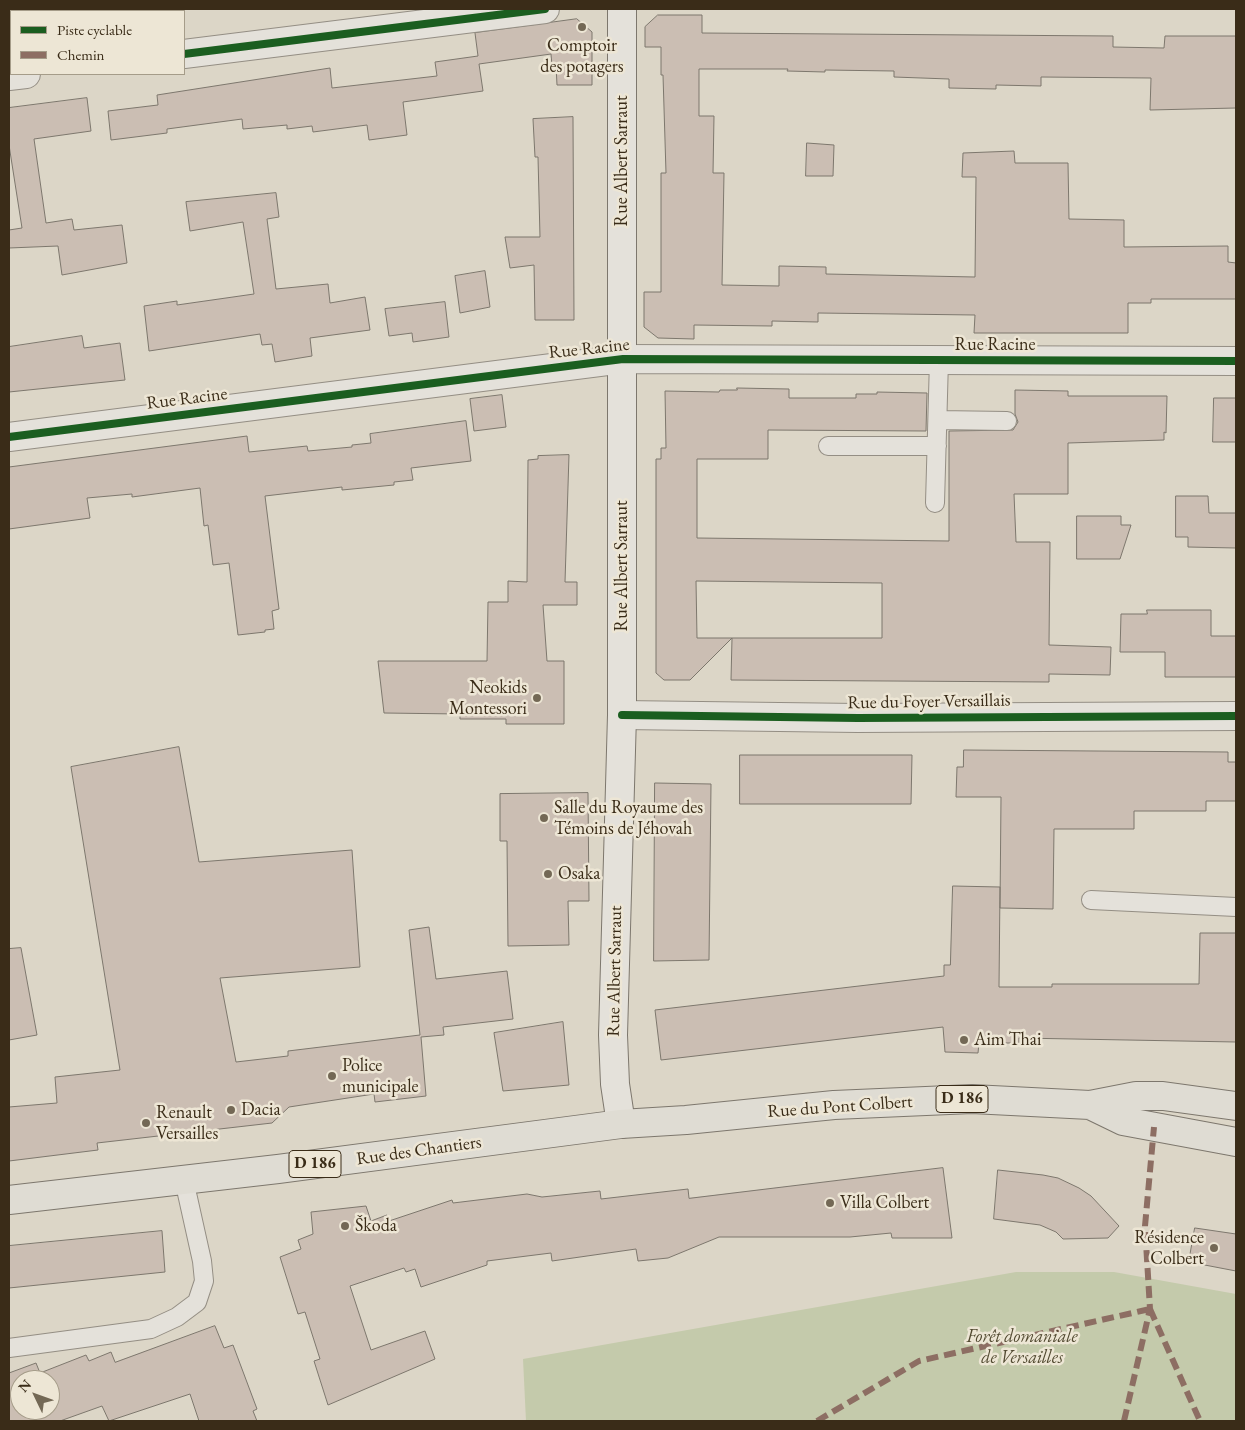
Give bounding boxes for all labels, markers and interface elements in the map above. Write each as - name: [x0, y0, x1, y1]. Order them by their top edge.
- legend: [10, 10, 185, 75]
- text: Piste cyclable: [57, 20, 132, 39]
- marker: Comptoir des potagers: [576, 21, 588, 33]
- place label: Comptoir des potagers: [540, 35, 624, 78]
- text: Chemin: [57, 45, 105, 64]
- street label: Rue Albert Sarraut: [611, 95, 633, 227]
- street label: Rue Racine: [547, 334, 631, 364]
- street label: Rue Racine: [954, 334, 1036, 356]
- street label: Rue Racine: [145, 383, 229, 415]
- street label: Rue Albert Sarraut: [611, 500, 633, 632]
- place label: Neokids Montessori: [449, 677, 527, 720]
- street label: Rue du Foyer Versaillais: [847, 690, 1011, 714]
- marker: Neokids Montessori: [531, 692, 543, 704]
- place label: Salle du Royaume des Témoins de Jéhovah: [554, 797, 703, 840]
- marker: Salle du Royaume des Témoins de Jéhovah: [538, 812, 550, 824]
- place label: Osaka: [558, 863, 600, 885]
- marker: Osaka: [542, 868, 554, 880]
- street label: Rue Albert Sarraut: [603, 905, 627, 1037]
- place label: Aim Thai: [974, 1029, 1041, 1051]
- marker: Aim Thai: [958, 1034, 970, 1046]
- place label: Police municipale: [342, 1055, 419, 1098]
- marker: Police municipale: [326, 1070, 338, 1082]
- road number: D 186: [936, 1086, 988, 1112]
- street label: Rue du Pont Colbert: [767, 1091, 913, 1123]
- place label: Dacia: [241, 1099, 281, 1121]
- place label: Renault Versailles: [156, 1102, 218, 1144]
- marker: Dacia: [225, 1104, 237, 1116]
- marker: Renault Versailles: [140, 1117, 152, 1129]
- street label: Rue des Chantiers: [355, 1132, 483, 1170]
- road number: D 186: [289, 1150, 341, 1178]
- place label: Villa Colbert: [840, 1192, 929, 1214]
- marker: Villa Colbert: [824, 1197, 836, 1209]
- place label: Škoda: [355, 1215, 397, 1237]
- marker: Škoda: [339, 1220, 351, 1232]
- place label: Résidence Colbert: [1134, 1227, 1204, 1270]
- marker: Résidence Colbert: [1208, 1242, 1220, 1254]
- park label: Forêt domaniale de Versailles: [966, 1326, 1078, 1368]
- north arrow: [10, 1370, 60, 1420]
- text: N: [14, 1375, 35, 1396]

